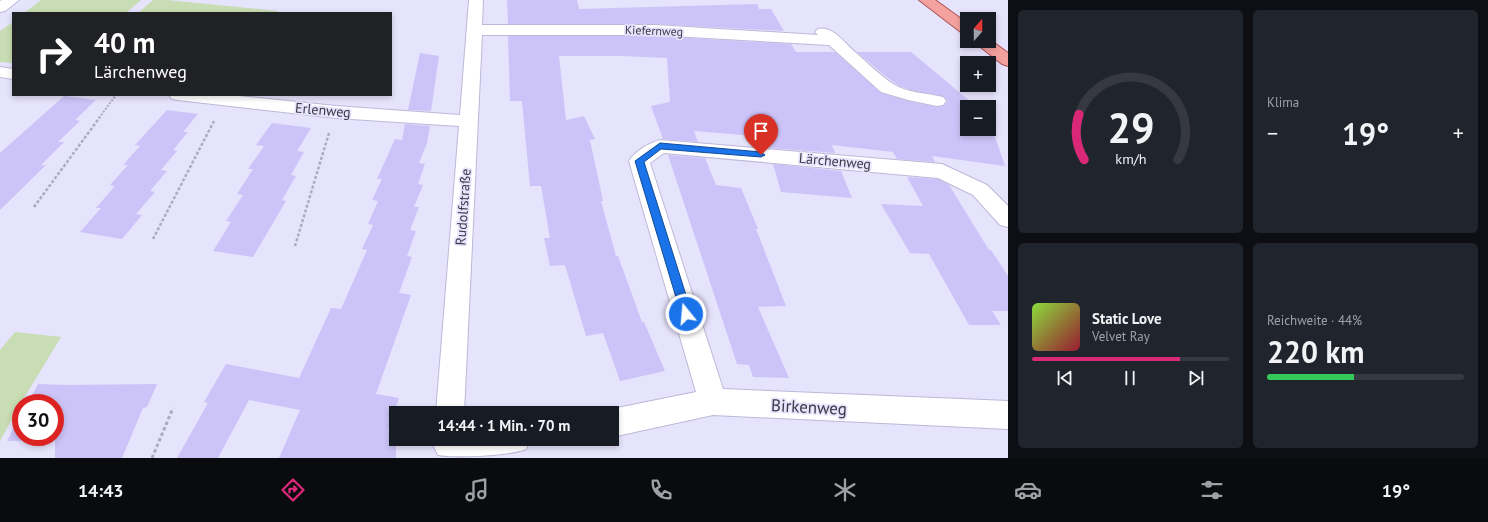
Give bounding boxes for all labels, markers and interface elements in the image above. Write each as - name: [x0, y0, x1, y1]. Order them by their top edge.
- north arrow: [960, 12, 996, 48]
- map controls: [960, 12, 996, 136]
- street label: Kiefernweg: [625, 22, 683, 39]
- text: 40 m: [94, 24, 155, 61]
- icon: right: [28, 28, 80, 80]
- button: +: [960, 56, 996, 92]
- text: Lärchenweg: [94, 60, 187, 83]
- text: Klima: [1267, 94, 1299, 111]
- street label: Erlenweg: [294, 99, 352, 121]
- button: −: [960, 100, 996, 136]
- text: 29: [1107, 100, 1154, 153]
- pin: [744, 114, 778, 155]
- text: 19°: [1342, 114, 1389, 153]
- text: −: [1267, 119, 1278, 147]
- text: +: [1453, 119, 1464, 147]
- icon: arrive: [750, 120, 772, 142]
- text: km/h: [1115, 148, 1146, 167]
- street label: Lärchenweg: [798, 149, 872, 173]
- street label: Rudolfstraße: [451, 168, 475, 246]
- position arrow: [665, 293, 707, 335]
- text: Static Love: [1092, 309, 1162, 328]
- text: Reichweite · 44%: [1267, 312, 1362, 329]
- text: Velvet Ray: [1092, 328, 1150, 345]
- text: 220 km: [1267, 332, 1365, 371]
- icon: previous: [1054, 367, 1076, 389]
- icon: pause: [1119, 367, 1141, 389]
- icon: next: [1185, 367, 1207, 389]
- speed limit sign: 30: [12, 394, 64, 446]
- street label: Birkenweg: [770, 394, 848, 420]
- text: 14:44 · 1 Min. · 70 m: [438, 416, 570, 435]
- icon: directions: [279, 476, 307, 504]
- icon: music: [463, 476, 491, 504]
- icon: phone: [647, 476, 675, 504]
- icon: climate: [831, 476, 859, 504]
- icon: car: [1014, 476, 1042, 504]
- icon: filters: [1198, 476, 1226, 504]
- text: 14:43: [78, 479, 124, 502]
- text: 19°: [1382, 479, 1410, 502]

